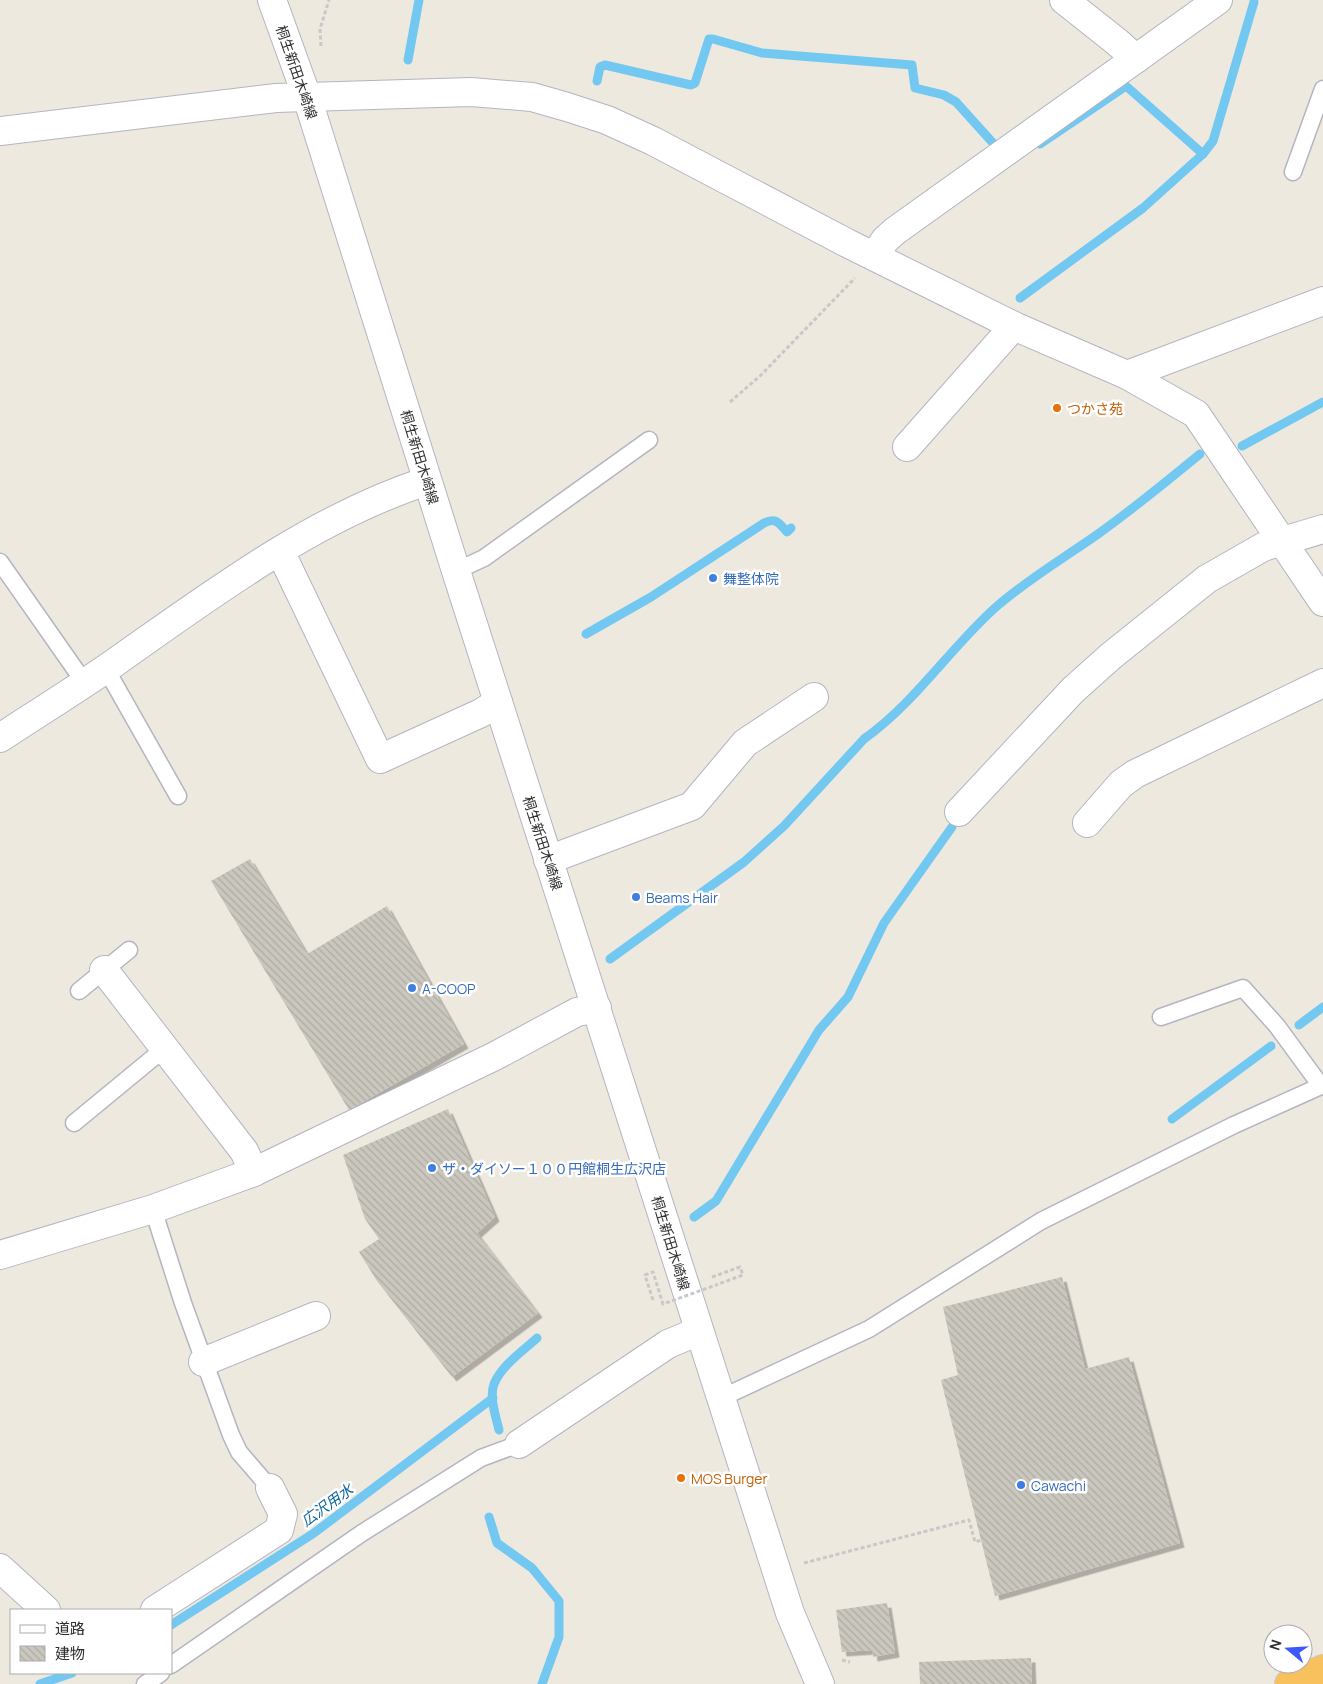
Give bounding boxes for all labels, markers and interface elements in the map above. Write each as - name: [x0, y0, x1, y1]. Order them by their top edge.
- street label: 桐生新田木崎線: [272, 23, 322, 121]
- place label: つかさ苑: [1067, 399, 1123, 418]
- marker: つかさ苑: [1051, 402, 1063, 414]
- street label: 桐生新田木崎線: [397, 407, 443, 507]
- place label: 舞整体院: [723, 569, 779, 588]
- marker: 舞整体院: [707, 572, 719, 584]
- street label: 桐生新田木崎線: [519, 793, 567, 893]
- place label: Beams Hair: [646, 888, 718, 907]
- marker: Beams Hair: [630, 891, 642, 903]
- place label: A-COOP: [422, 979, 476, 998]
- marker: A-COOP: [406, 982, 418, 994]
- place label: ザ・ダイソー１００円館桐生広沢店: [442, 1159, 666, 1178]
- marker: ザ・ダイソー１００円館桐生広沢店: [426, 1162, 438, 1174]
- street label: 桐生新田木崎線: [648, 1193, 694, 1293]
- place label: MOS Burger: [691, 1469, 768, 1488]
- marker: MOS Burger: [675, 1472, 687, 1484]
- place label: Cawachi: [1031, 1476, 1086, 1495]
- water label: 広沢用水: [297, 1478, 359, 1531]
- marker: Cawachi: [1015, 1479, 1027, 1491]
- legend: [10, 1609, 172, 1674]
- text: 道路: [55, 1618, 85, 1639]
- north arrow: [1263, 1624, 1313, 1674]
- text: N: [1265, 1637, 1286, 1653]
- text: 建物: [55, 1643, 85, 1664]

